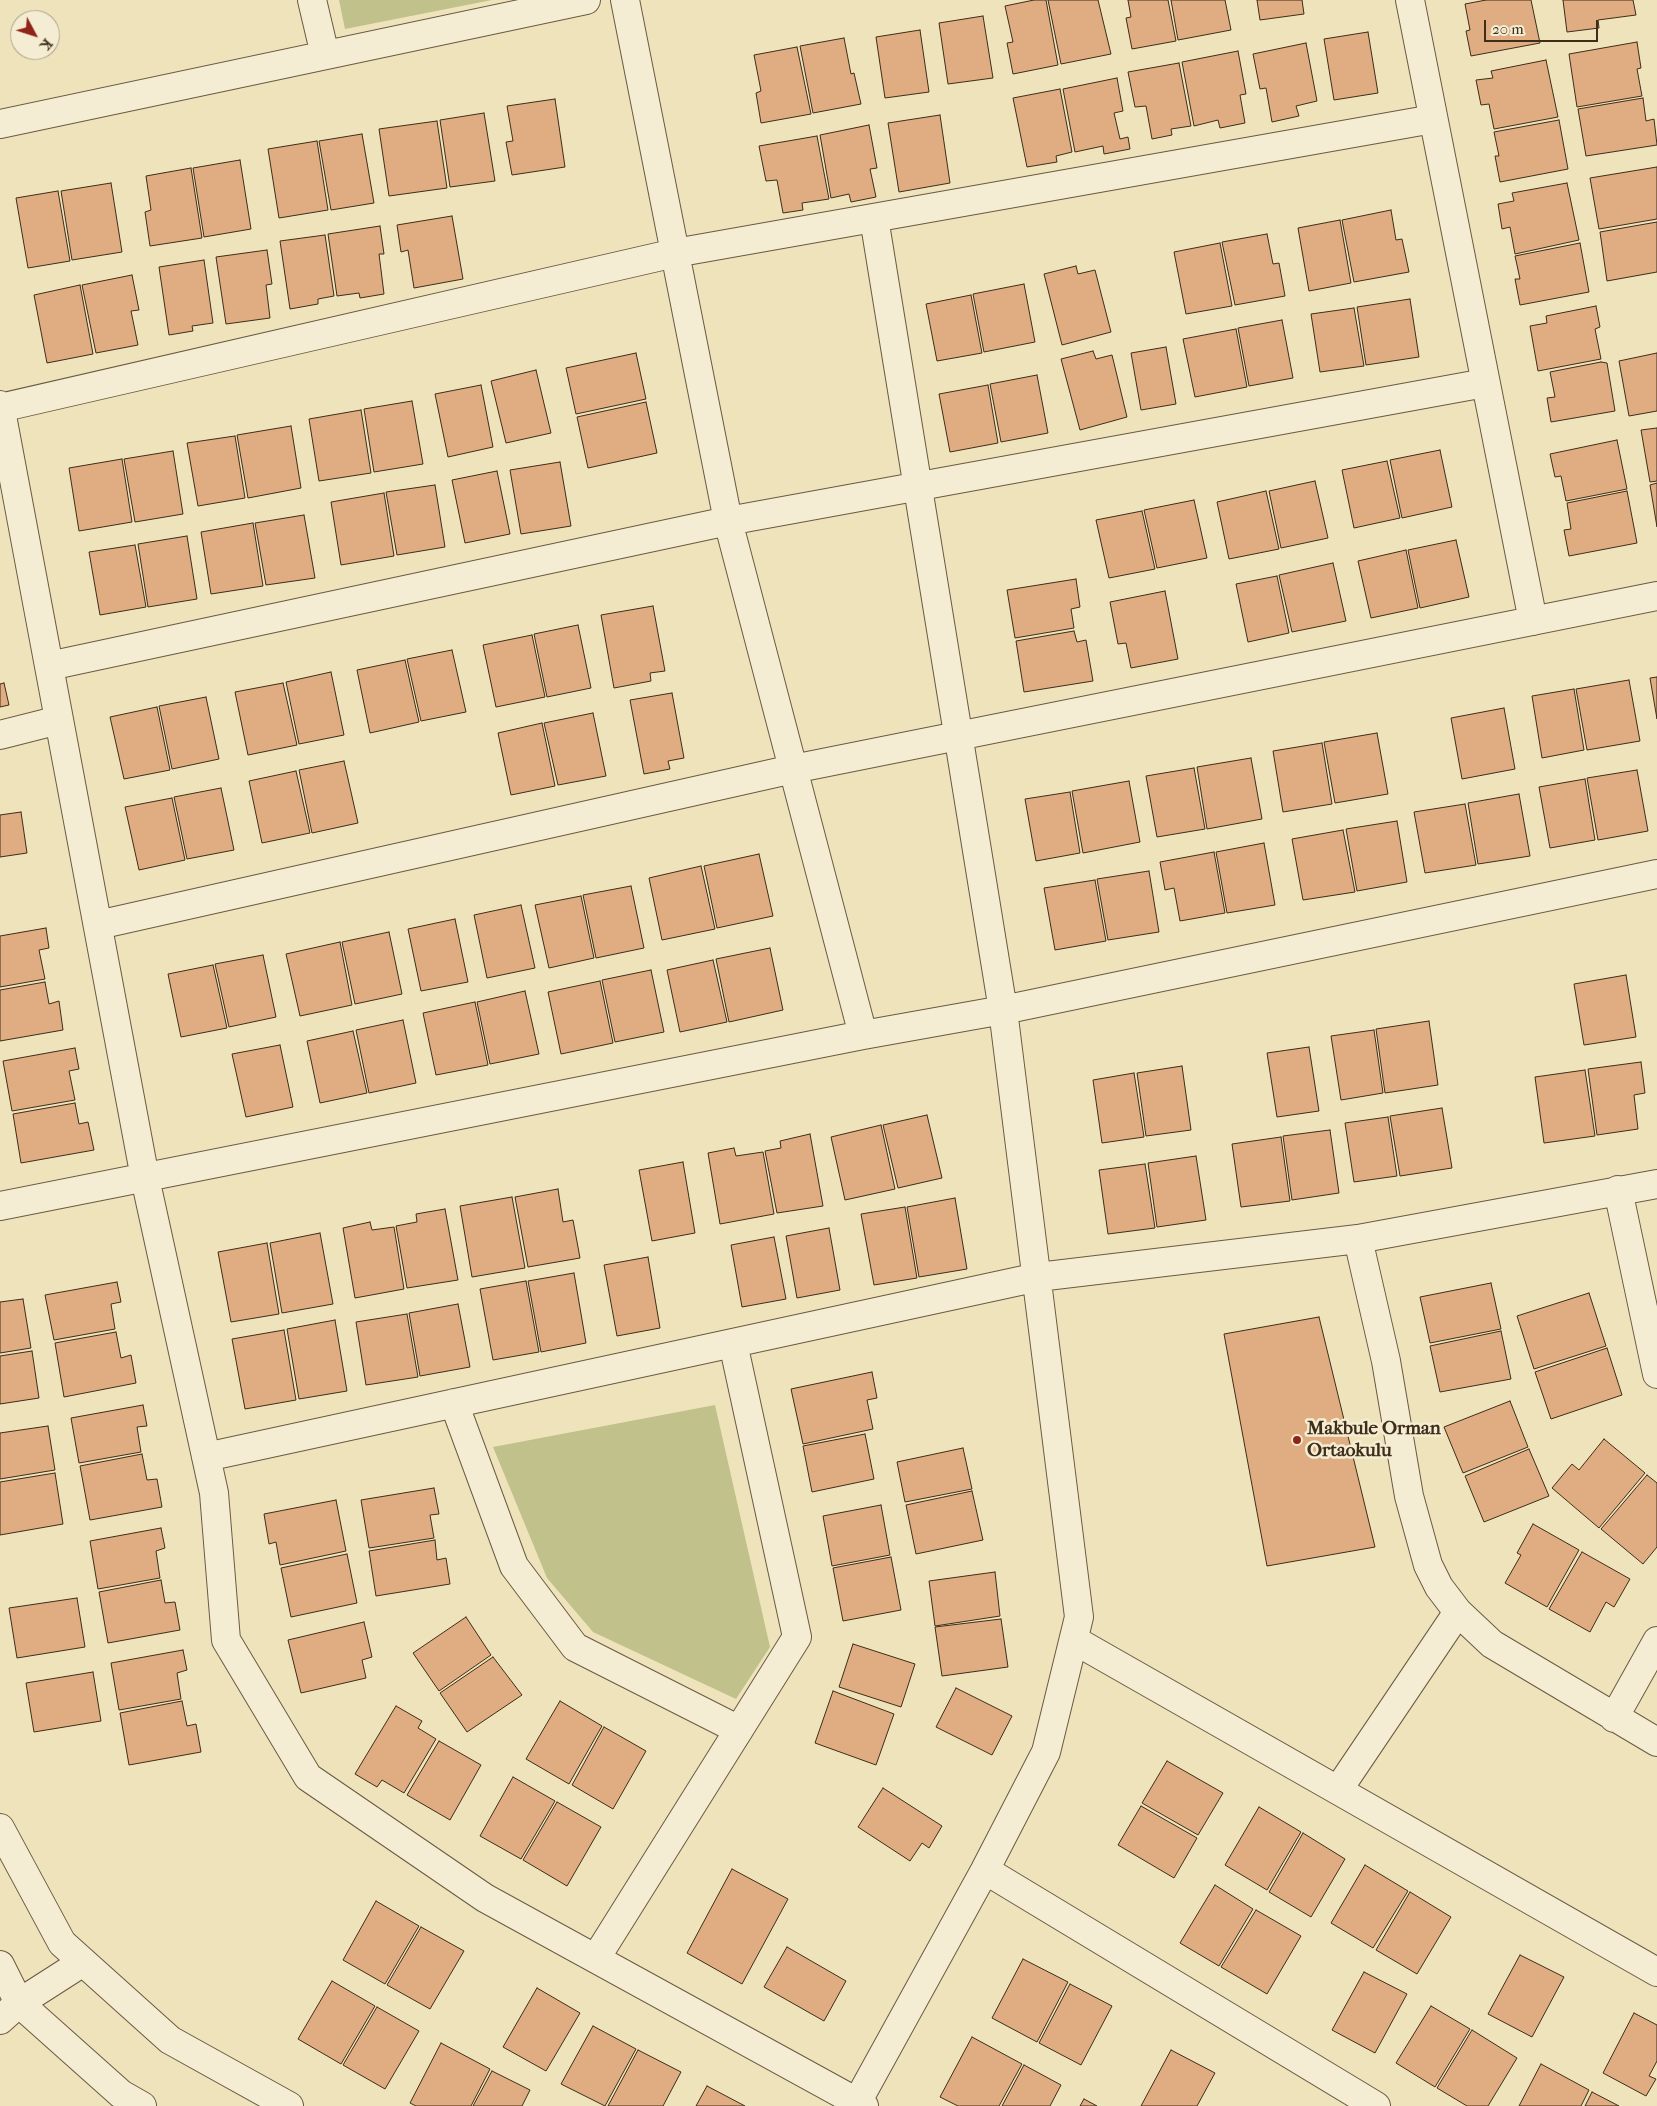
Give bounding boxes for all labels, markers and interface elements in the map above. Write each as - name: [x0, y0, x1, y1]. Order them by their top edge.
- north arrow: [10, 10, 60, 60]
- scale bar: [1487, 10, 1601, 42]
- text: 20 m: [1492, 20, 1524, 38]
- text: K: [36, 35, 56, 54]
- place label: Makbule Orman Ortaokulu: [1307, 1418, 1441, 1462]
- marker: Makbule Orman Ortaokulu: [1291, 1434, 1303, 1446]

